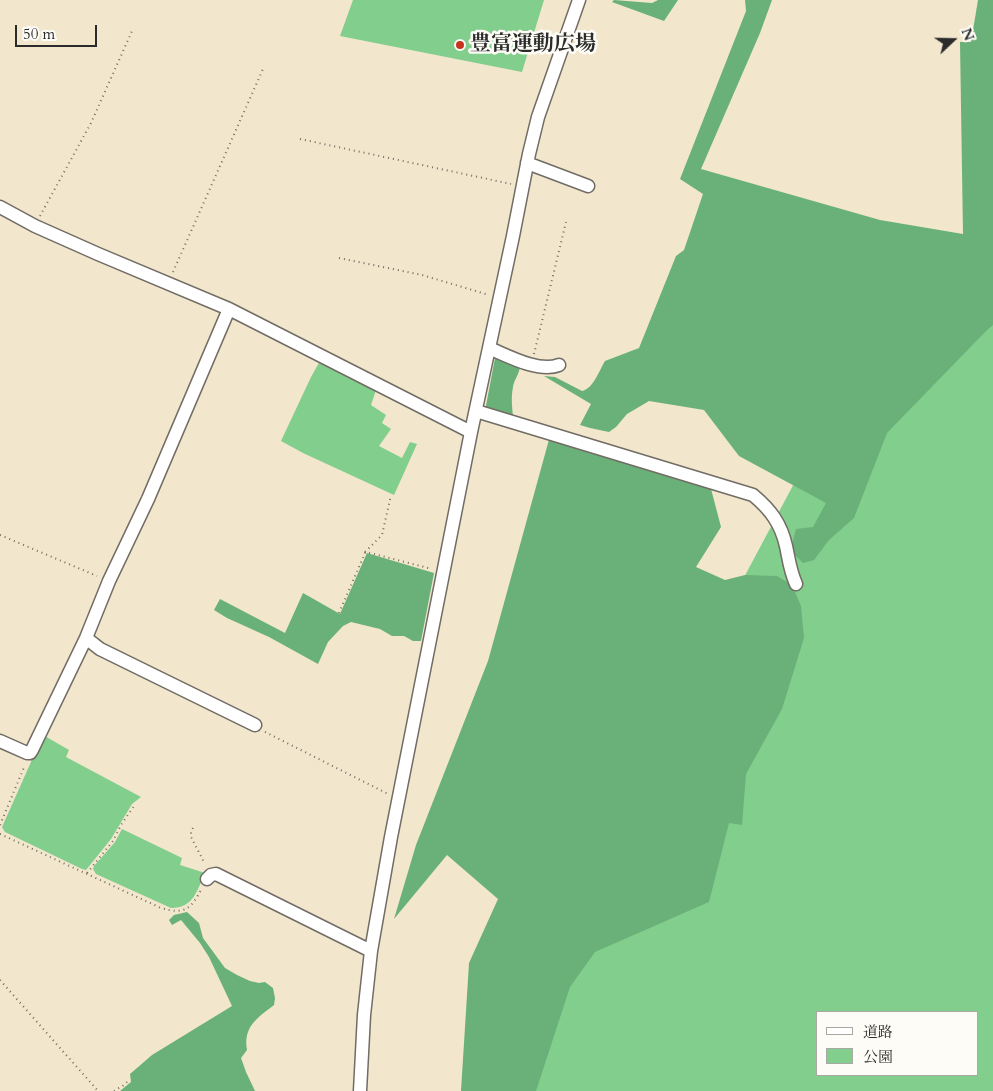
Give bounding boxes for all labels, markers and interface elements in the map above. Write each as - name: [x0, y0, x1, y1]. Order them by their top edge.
- scale bar: [18, 15, 100, 47]
- north arrow: [928, 15, 978, 65]
- text: 50 m: [23, 24, 55, 44]
- text: N: [956, 25, 979, 44]
- place label: 豊富運動広場: [470, 32, 596, 58]
- marker: 豊富運動広場: [454, 39, 466, 51]
- legend: [816, 1011, 978, 1076]
- text: 道路: [863, 1022, 893, 1042]
- text: 公園: [863, 1047, 893, 1067]

